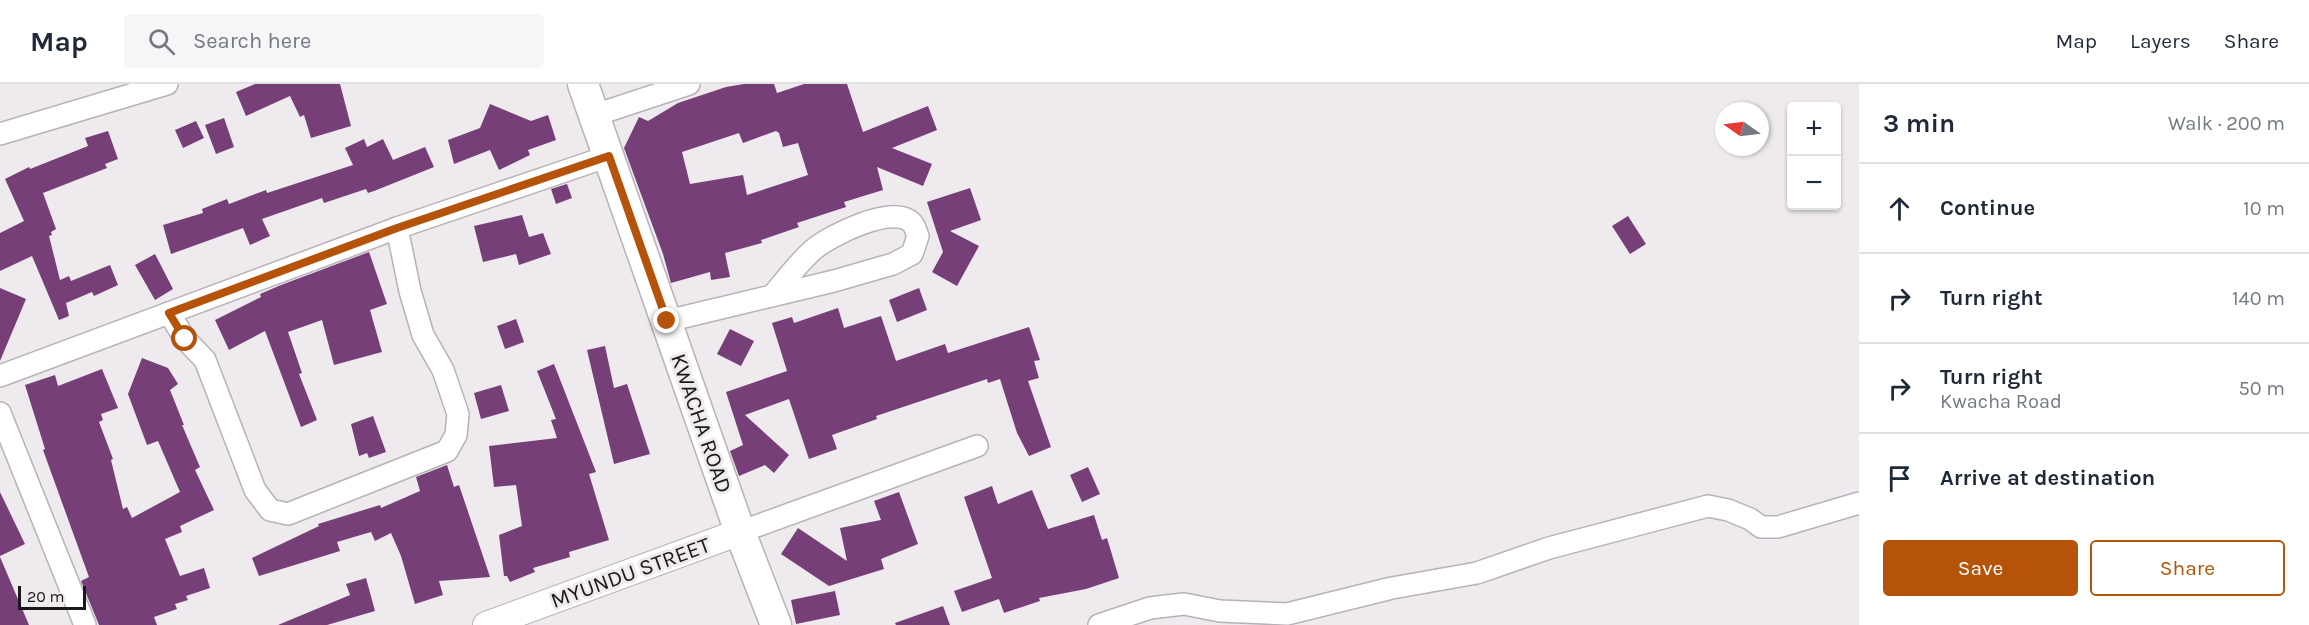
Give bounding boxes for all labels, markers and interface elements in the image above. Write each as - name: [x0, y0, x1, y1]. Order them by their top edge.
- search box: [124, 14, 544, 68]
- text: Map: [30, 25, 88, 58]
- icon: search: [145, 25, 178, 58]
- text: Search here: [193, 28, 311, 54]
- text: Map: [2055, 29, 2097, 53]
- text: Layers: [2130, 29, 2191, 53]
- text: Share: [2224, 29, 2279, 53]
- north arrow: [1715, 102, 1769, 156]
- map controls: [1787, 102, 1841, 210]
- button: +: [1787, 102, 1841, 156]
- text: 3 min: [1883, 108, 1955, 139]
- text: Walk · 200 m: [2168, 112, 2285, 135]
- button: −: [1787, 156, 1841, 210]
- icon: ahead: [1883, 192, 1916, 225]
- text: Continue: [1940, 195, 2035, 221]
- text: 10 m: [2243, 197, 2285, 220]
- icon: right: [1883, 282, 1916, 315]
- text: Turn right: [1940, 285, 2043, 311]
- text: 140 m: [2232, 287, 2285, 310]
- route end: [653, 307, 679, 333]
- route start: [171, 325, 197, 351]
- street label: KWACHA ROAD: [665, 350, 737, 497]
- text: Turn right: [1940, 364, 2043, 390]
- icon: right: [1883, 372, 1916, 405]
- text: 50 m: [2238, 377, 2285, 400]
- text: Kwacha Road: [1940, 390, 2062, 413]
- icon: arrive: [1883, 462, 1916, 495]
- text: Arrive at destination: [1940, 465, 2155, 491]
- street label: MYUNDU STREET: [547, 532, 714, 614]
- button: Save: [1883, 540, 2078, 596]
- button: Share: [2090, 540, 2285, 596]
- scale bar: [18, 583, 86, 610]
- text: 20 m: [27, 587, 65, 606]

